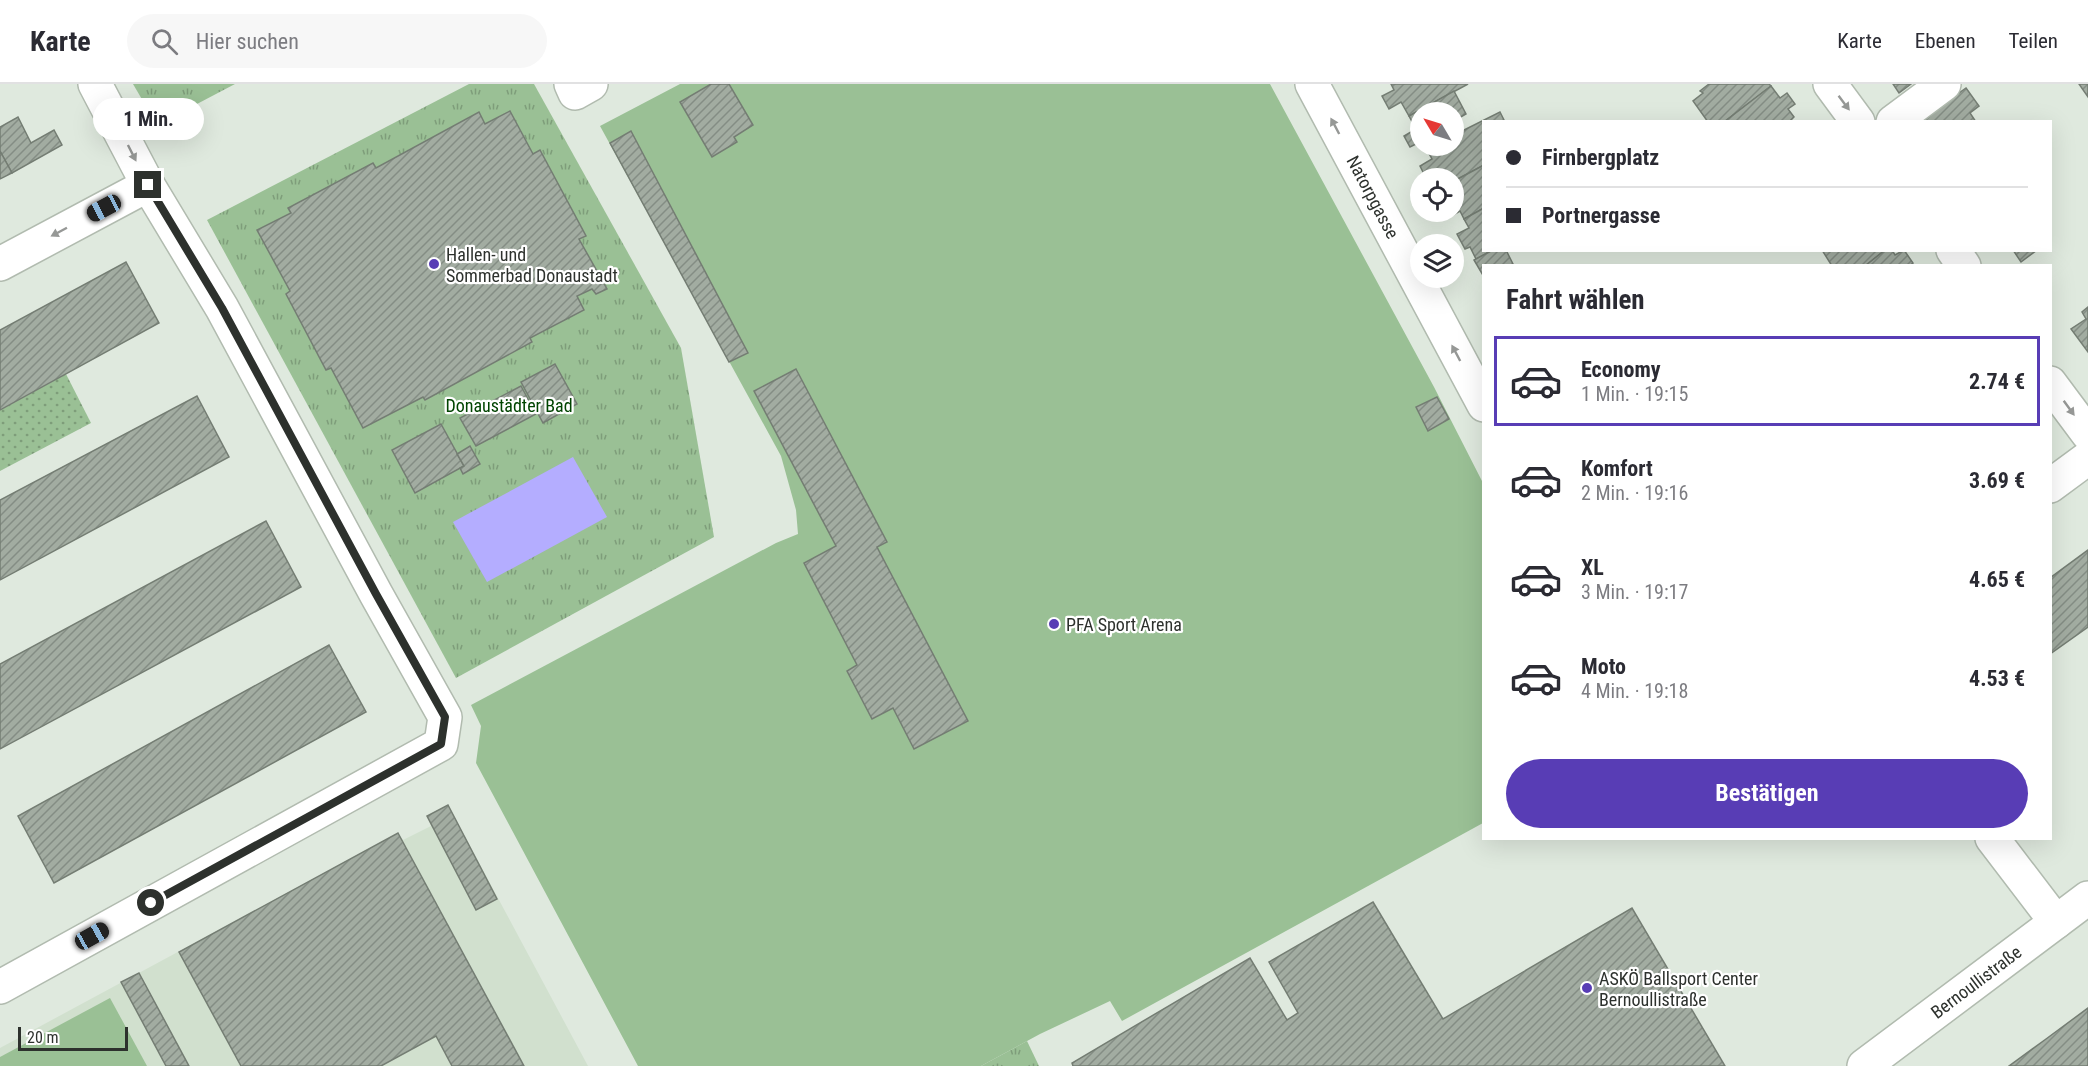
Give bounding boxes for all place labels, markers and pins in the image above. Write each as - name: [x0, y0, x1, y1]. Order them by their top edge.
- place label: Hallen- und Sommerbad Donaustadt: [446, 244, 618, 286]
- marker: Hallen- und Sommerbad Donaustadt: [427, 257, 441, 271]
- place label: PFA Sport Arena: [1066, 614, 1182, 635]
- marker: PFA Sport Arena: [1047, 617, 1061, 631]
- place label: ASKÖ Ballsport Center Bernoullistraße: [1599, 968, 1759, 1010]
- marker: ASKÖ Ballsport Center Bernoullistraße: [1580, 981, 1594, 995]

